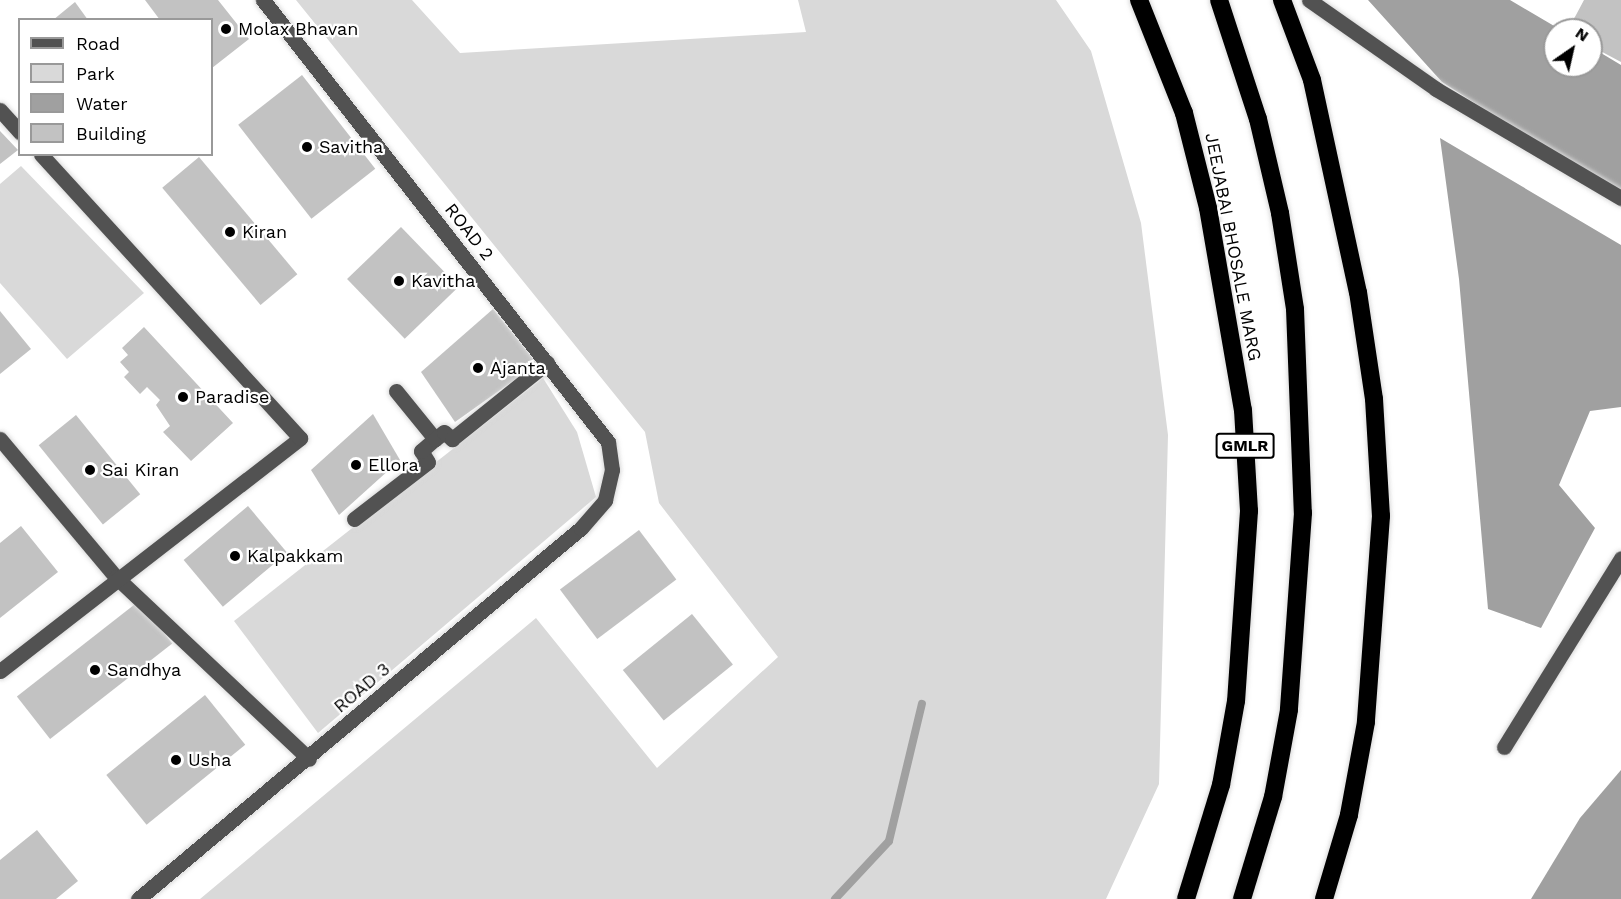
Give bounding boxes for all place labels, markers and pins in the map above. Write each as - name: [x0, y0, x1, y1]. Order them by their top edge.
- place label: Molax Bhavan: [238, 18, 359, 40]
- marker: Molax Bhavan: [219, 22, 233, 36]
- place label: Savitha: [319, 136, 383, 158]
- marker: Savitha: [300, 140, 314, 154]
- place label: Kiran: [242, 221, 287, 243]
- marker: Kiran: [223, 225, 237, 239]
- place label: Kavitha: [411, 270, 475, 292]
- marker: Kavitha: [392, 274, 406, 288]
- place label: Ajanta: [490, 357, 546, 379]
- marker: Ajanta: [471, 361, 485, 375]
- place label: Paradise: [195, 386, 269, 408]
- marker: Paradise: [176, 390, 190, 404]
- place label: Ellora: [368, 454, 419, 476]
- marker: Ellora: [349, 458, 363, 472]
- place label: Sai Kiran: [102, 459, 179, 481]
- marker: Sai Kiran: [83, 463, 97, 477]
- place label: Kalpakkam: [247, 545, 343, 567]
- marker: Kalpakkam: [228, 549, 242, 563]
- place label: Sandhya: [107, 659, 181, 681]
- marker: Sandhya: [88, 663, 102, 677]
- place label: Usha: [188, 749, 231, 771]
- marker: Usha: [169, 753, 183, 767]

